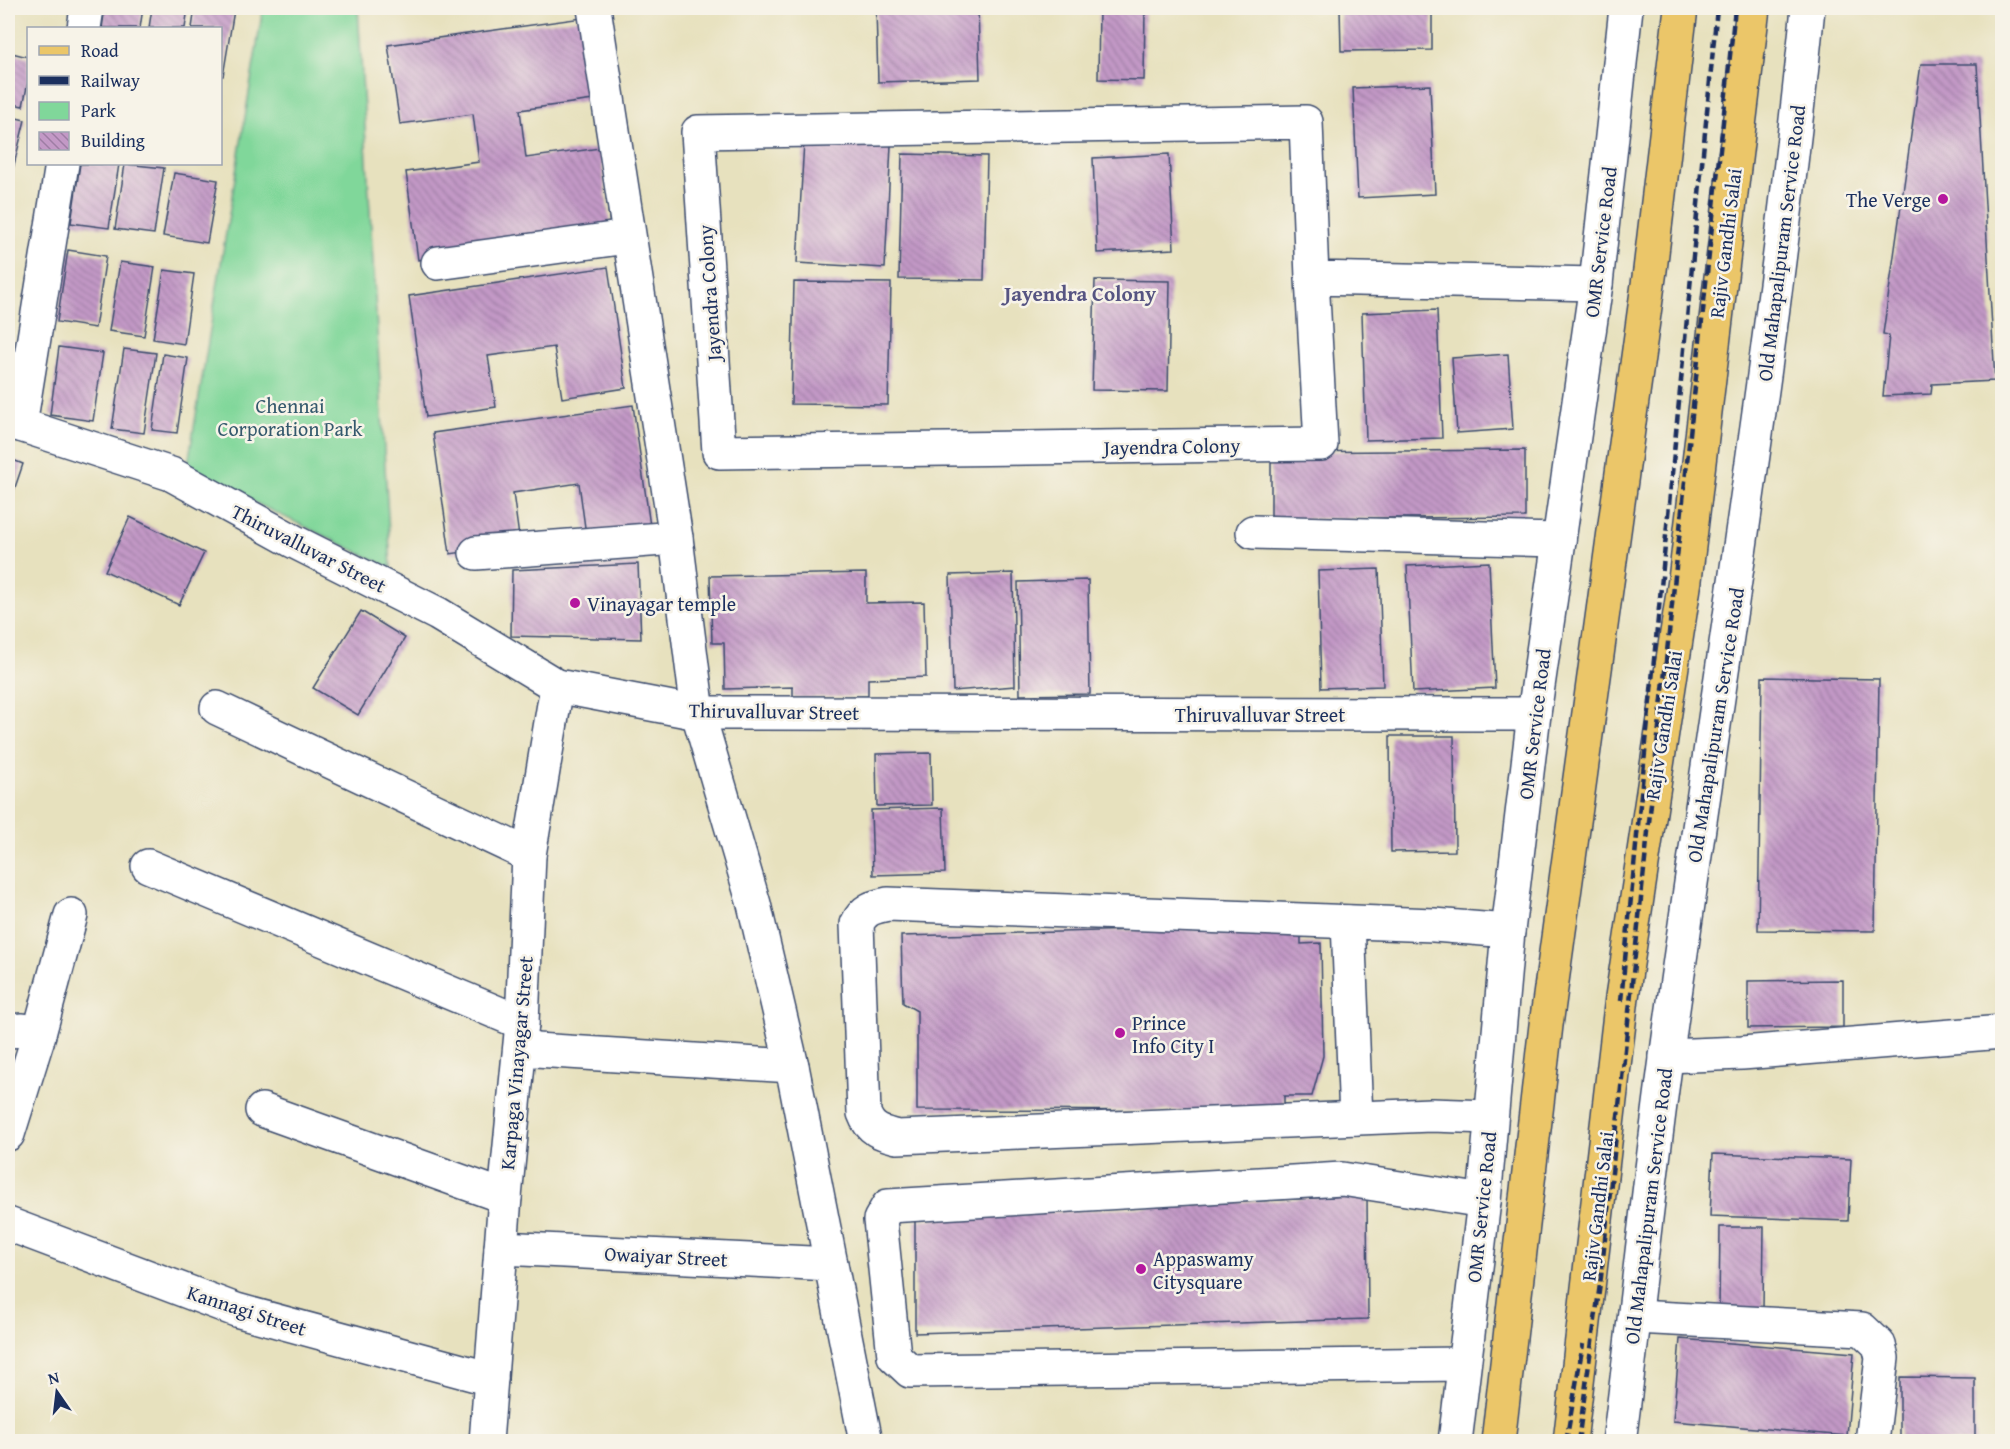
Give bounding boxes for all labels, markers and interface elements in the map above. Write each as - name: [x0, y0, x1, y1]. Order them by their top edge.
- legend: [27, 27, 222, 165]
- text: Road: [81, 37, 119, 64]
- text: Railway: [81, 67, 140, 94]
- text: Park: [81, 97, 117, 124]
- street label: Old Mahapalipuram Service Road: [1750, 103, 1812, 383]
- text: Building: [81, 127, 145, 154]
- street label: OMR Service Road: [1576, 165, 1624, 319]
- street label: Rajiv Gandhi Salai: [1701, 166, 1749, 320]
- place label: The Verge: [1846, 185, 1931, 214]
- marker: The Verge: [1936, 192, 1950, 206]
- street label: Jayendra Colony: [690, 224, 728, 365]
- district label: Jayendra Colony: [1001, 278, 1156, 309]
- park label: Chennai Corporation Park: [218, 391, 363, 443]
- street label: Jayendra Colony: [1100, 430, 1241, 462]
- street label: Thiruvalluvar Street: [226, 496, 392, 600]
- street label: Old Mahapalipuram Service Road: [1679, 585, 1751, 865]
- place label: Vinayagar temple: [587, 589, 736, 618]
- marker: Vinayagar temple: [568, 596, 582, 610]
- street label: OMR Service Road: [1510, 647, 1558, 801]
- street label: Rajiv Gandhi Salai: [1637, 648, 1689, 802]
- street label: Thiruvalluvar Street: [689, 695, 859, 727]
- street label: Thiruvalluvar Street: [1175, 700, 1345, 729]
- street label: Karpaga Vinayagar Street: [492, 955, 540, 1171]
- place label: Prince Info City I: [1132, 1008, 1214, 1060]
- marker: Prince Info City I: [1113, 1026, 1127, 1040]
- street label: Old Mahapalipuram Service Road: [1617, 1066, 1679, 1346]
- street label: Rajiv Gandhi Salai: [1573, 1129, 1621, 1283]
- street label: OMR Service Road: [1459, 1130, 1503, 1284]
- street label: Owaiyar Street: [604, 1238, 728, 1274]
- place label: Appaswamy Citysquare: [1153, 1244, 1254, 1296]
- marker: Appaswamy Citysquare: [1134, 1262, 1148, 1276]
- street label: Kannagi Street: [184, 1277, 310, 1343]
- north arrow: [27, 1362, 87, 1422]
- text: N: [45, 1364, 62, 1390]

